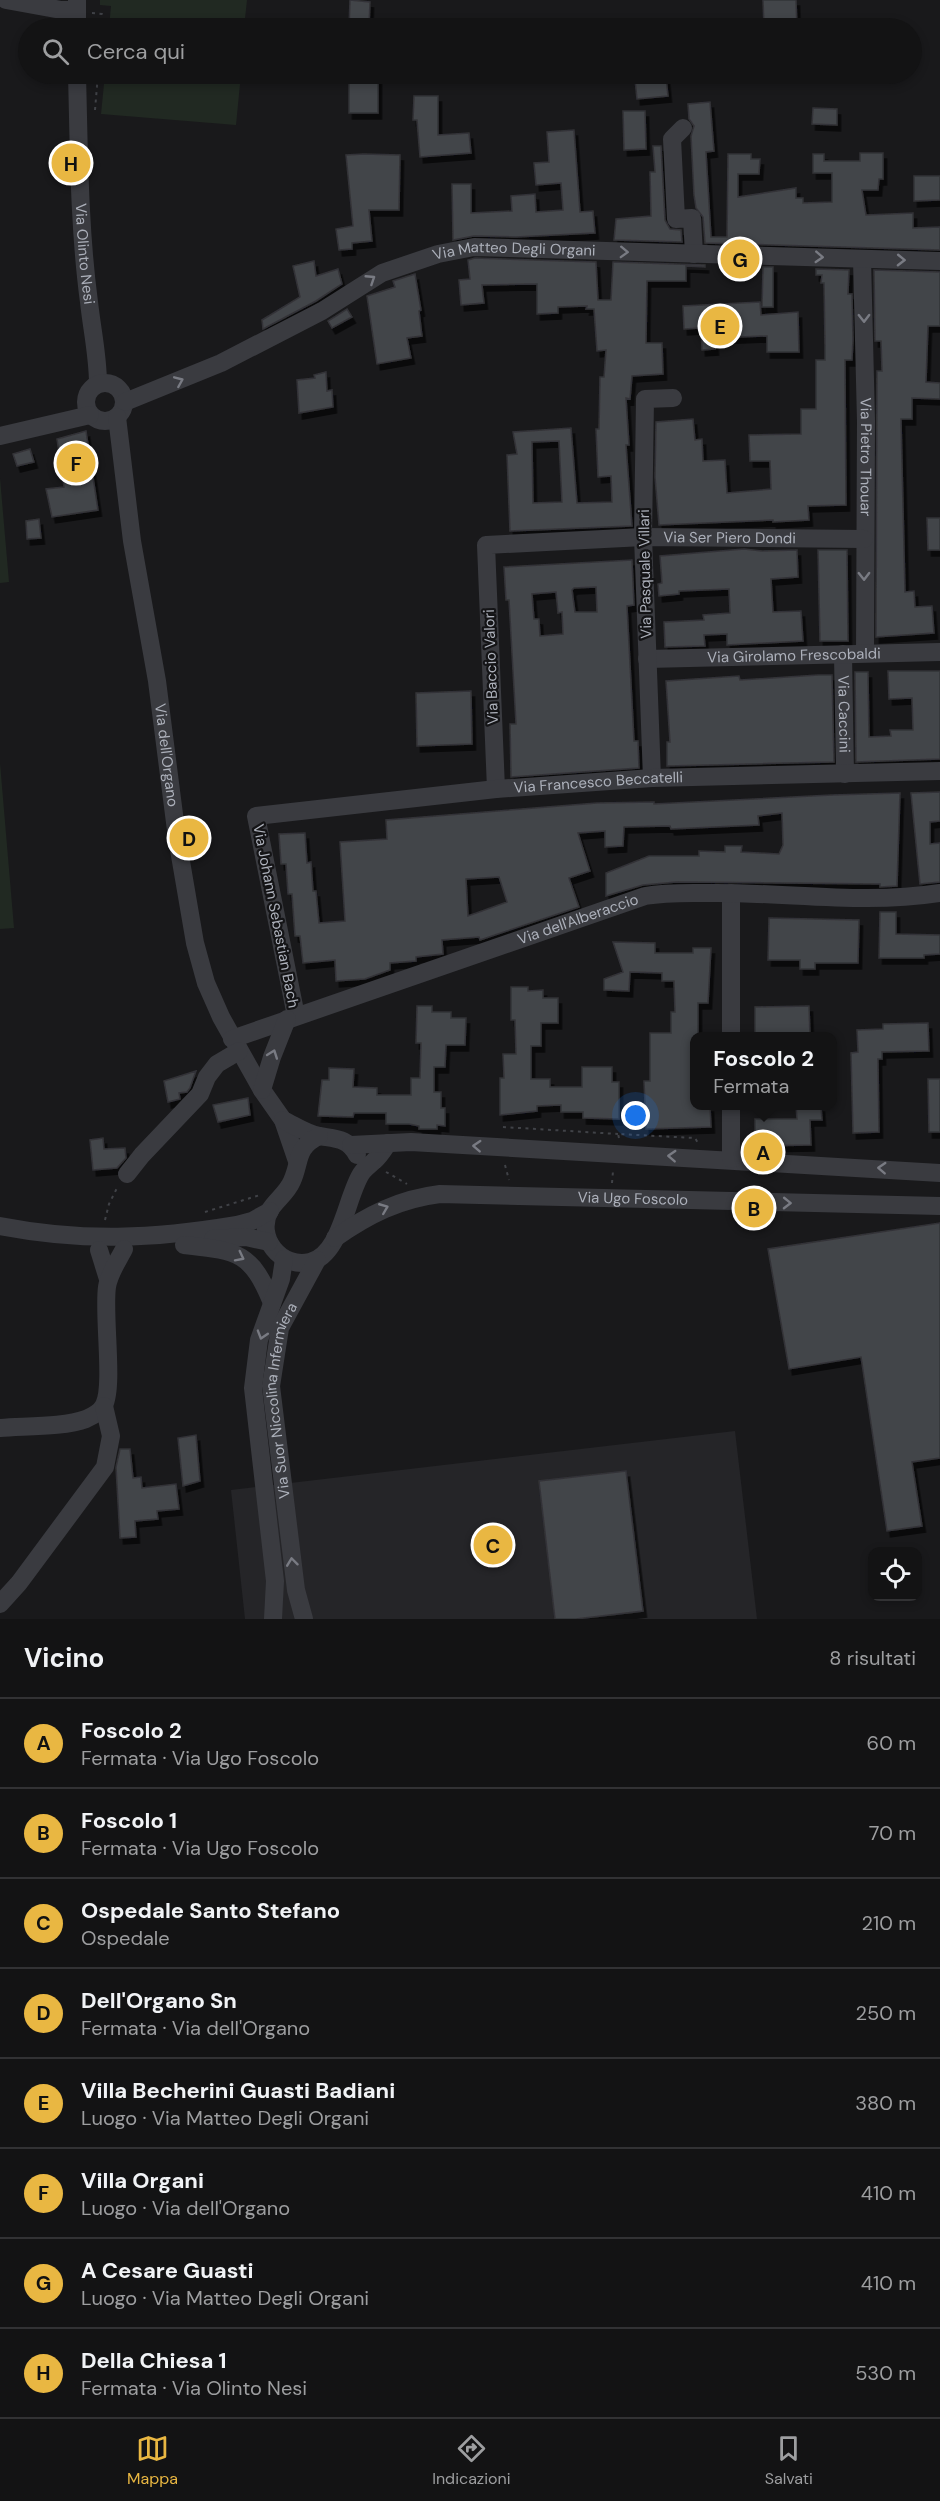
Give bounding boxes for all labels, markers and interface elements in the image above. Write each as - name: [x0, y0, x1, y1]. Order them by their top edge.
- search box: [18, 18, 922, 84]
- icon: search: [39, 35, 72, 68]
- text: Cerca qui: [87, 37, 185, 66]
- pin: H: [52, 140, 90, 186]
- street label: Via Olinto Nesi: [71, 203, 99, 305]
- pin: G: [720, 236, 760, 282]
- street label: Via Matteo Degli Organi: [430, 237, 596, 265]
- one-way arrow: [619, 245, 628, 258]
- one-way arrow: [814, 251, 823, 264]
- one-way arrow: [897, 254, 906, 266]
- one-way arrow: [365, 276, 376, 287]
- pin: E: [700, 304, 740, 348]
- one-way arrow: [857, 313, 870, 322]
- one-way arrow: [173, 376, 184, 388]
- street label: Via Pietro Thouar: [855, 397, 876, 517]
- pin: F: [56, 440, 96, 486]
- street label: Via Pasquale Villari: [634, 509, 656, 639]
- street label: Via Ser Piero Dondi: [663, 527, 796, 548]
- one-way arrow: [858, 571, 871, 580]
- street label: Via Baccio Valori: [479, 609, 503, 725]
- street label: Via Girolamo Frescobaldi: [707, 643, 881, 668]
- street label: Via Caccini: [833, 675, 855, 753]
- street label: Via dell'Organo: [150, 702, 183, 808]
- street label: Via Francesco Beccatelli: [513, 767, 683, 798]
- pin: D: [170, 816, 208, 860]
- street label: Via Johann Sebastian Bach: [248, 822, 304, 1010]
- street label: Via dell'Alberaccio: [515, 889, 641, 949]
- popup: [690, 1032, 837, 1110]
- text: Foscolo 2: [713, 1044, 814, 1073]
- one-way arrow: [266, 1049, 279, 1060]
- text: Fermata: [713, 1073, 789, 1099]
- your location: [621, 1101, 650, 1130]
- pin: A: [744, 1130, 783, 1174]
- one-way arrow: [473, 1139, 482, 1152]
- one-way arrow: [668, 1149, 677, 1162]
- one-way arrow: [877, 1161, 886, 1174]
- pin: B: [734, 1186, 774, 1230]
- street label: Via Ugo Foscolo: [577, 1187, 688, 1210]
- one-way arrow: [783, 1196, 792, 1209]
- one-way arrow: [378, 1203, 389, 1215]
- one-way arrow: [234, 1250, 245, 1262]
- street label: Via Suor Niccolina Infermiera: [261, 1299, 302, 1500]
- one-way arrow: [256, 1329, 269, 1340]
- pin: C: [474, 1522, 512, 1568]
- map controls: [868, 1547, 922, 1601]
- button: locate: [868, 1547, 922, 1601]
- one-way arrow: [287, 1557, 299, 1566]
- text: Vicino: [24, 1641, 104, 1675]
- text: 8 risultati: [829, 1645, 916, 1671]
- text: Foscolo 2: [81, 1716, 182, 1745]
- text: A: [36, 1730, 51, 1756]
- text: 60 m: [867, 1730, 916, 1756]
- text: Fermata · Via Ugo Foscolo: [81, 1745, 319, 1771]
- text: Foscolo 1: [81, 1806, 177, 1835]
- text: B: [37, 1820, 50, 1846]
- text: 70 m: [869, 1820, 916, 1846]
- text: Fermata · Via Ugo Foscolo: [81, 1835, 319, 1861]
- text: Ospedale Santo Stefano: [81, 1896, 340, 1925]
- text: C: [36, 1910, 51, 1936]
- text: 210 m: [861, 1910, 916, 1936]
- text: Ospedale: [81, 1925, 170, 1951]
- text: Dell'Organo Sn: [81, 1986, 237, 2015]
- text: D: [36, 2000, 51, 2026]
- text: 250 m: [855, 2000, 916, 2026]
- text: Fermata · Via dell'Organo: [81, 2015, 310, 2041]
- text: Villa Becherini Guasti Badiani: [81, 2076, 395, 2105]
- text: E: [38, 2090, 49, 2116]
- text: 380 m: [855, 2090, 916, 2116]
- text: Luogo · Via Matteo Degli Organi: [81, 2105, 369, 2131]
- text: Villa Organi: [81, 2166, 204, 2195]
- text: F: [38, 2180, 49, 2206]
- text: 410 m: [861, 2180, 916, 2206]
- text: Luogo · Via dell'Organo: [81, 2195, 290, 2221]
- text: A Cesare Guasti: [81, 2256, 254, 2285]
- text: G: [36, 2270, 51, 2296]
- text: 410 m: [861, 2270, 916, 2296]
- text: Luogo · Via Matteo Degli Organi: [81, 2285, 369, 2311]
- text: Della Chiesa 1: [81, 2346, 227, 2375]
- text: H: [36, 2360, 51, 2386]
- text: 530 m: [855, 2360, 916, 2386]
- text: Fermata · Via Olinto Nesi: [81, 2375, 307, 2401]
- tab: Mappa: [127, 2432, 178, 2489]
- tab: Indicazioni: [432, 2432, 511, 2489]
- tab: Salvati: [765, 2432, 813, 2489]

